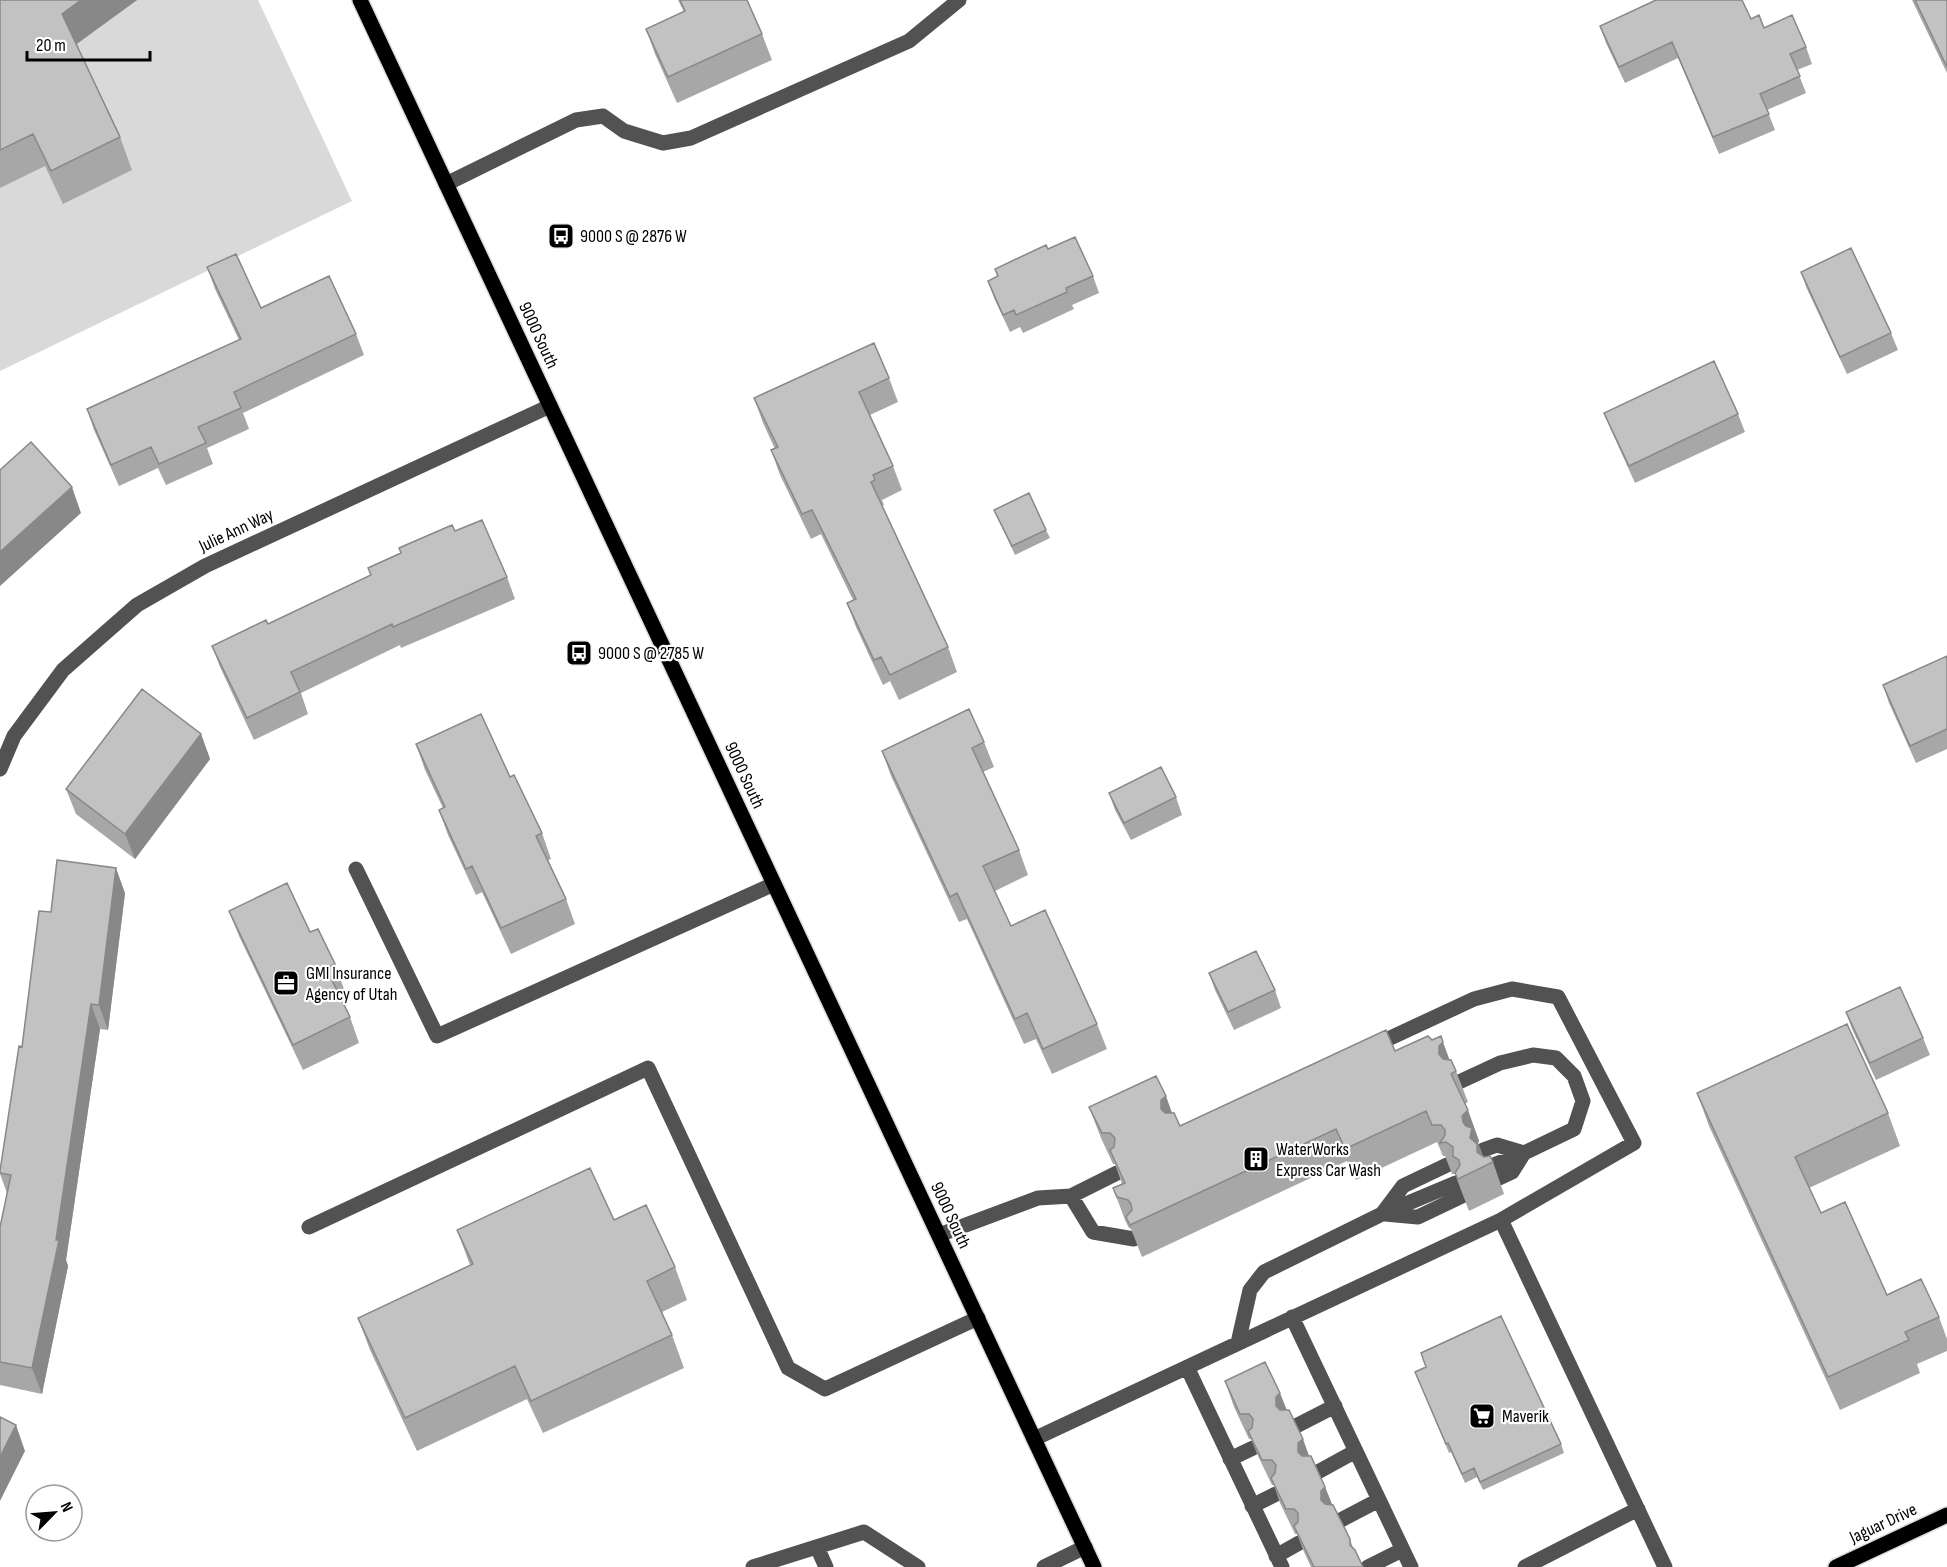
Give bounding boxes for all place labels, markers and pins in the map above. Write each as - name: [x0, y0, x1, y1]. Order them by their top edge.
- bus stop icon: 9000 S @ 2876 W: [546, 221, 576, 251]
- place label: 9000 S @ 2876 W: [580, 226, 687, 247]
- bus stop icon: 9000 S @ 2785 W: [564, 638, 594, 668]
- place label: 9000 S @ 2785 W: [598, 643, 704, 664]
- place label: GMI Insurance Agency of Utah: [305, 963, 397, 1005]
- office icon: GMI Insurance Agency of Utah: [271, 968, 301, 998]
- place label: WaterWorks Express Car Wash: [1276, 1139, 1381, 1181]
- building icon: WaterWorks Express Car Wash: [1241, 1144, 1271, 1174]
- supermarket icon: Maverik: [1467, 1401, 1497, 1431]
- place label: Maverik: [1502, 1406, 1549, 1427]

